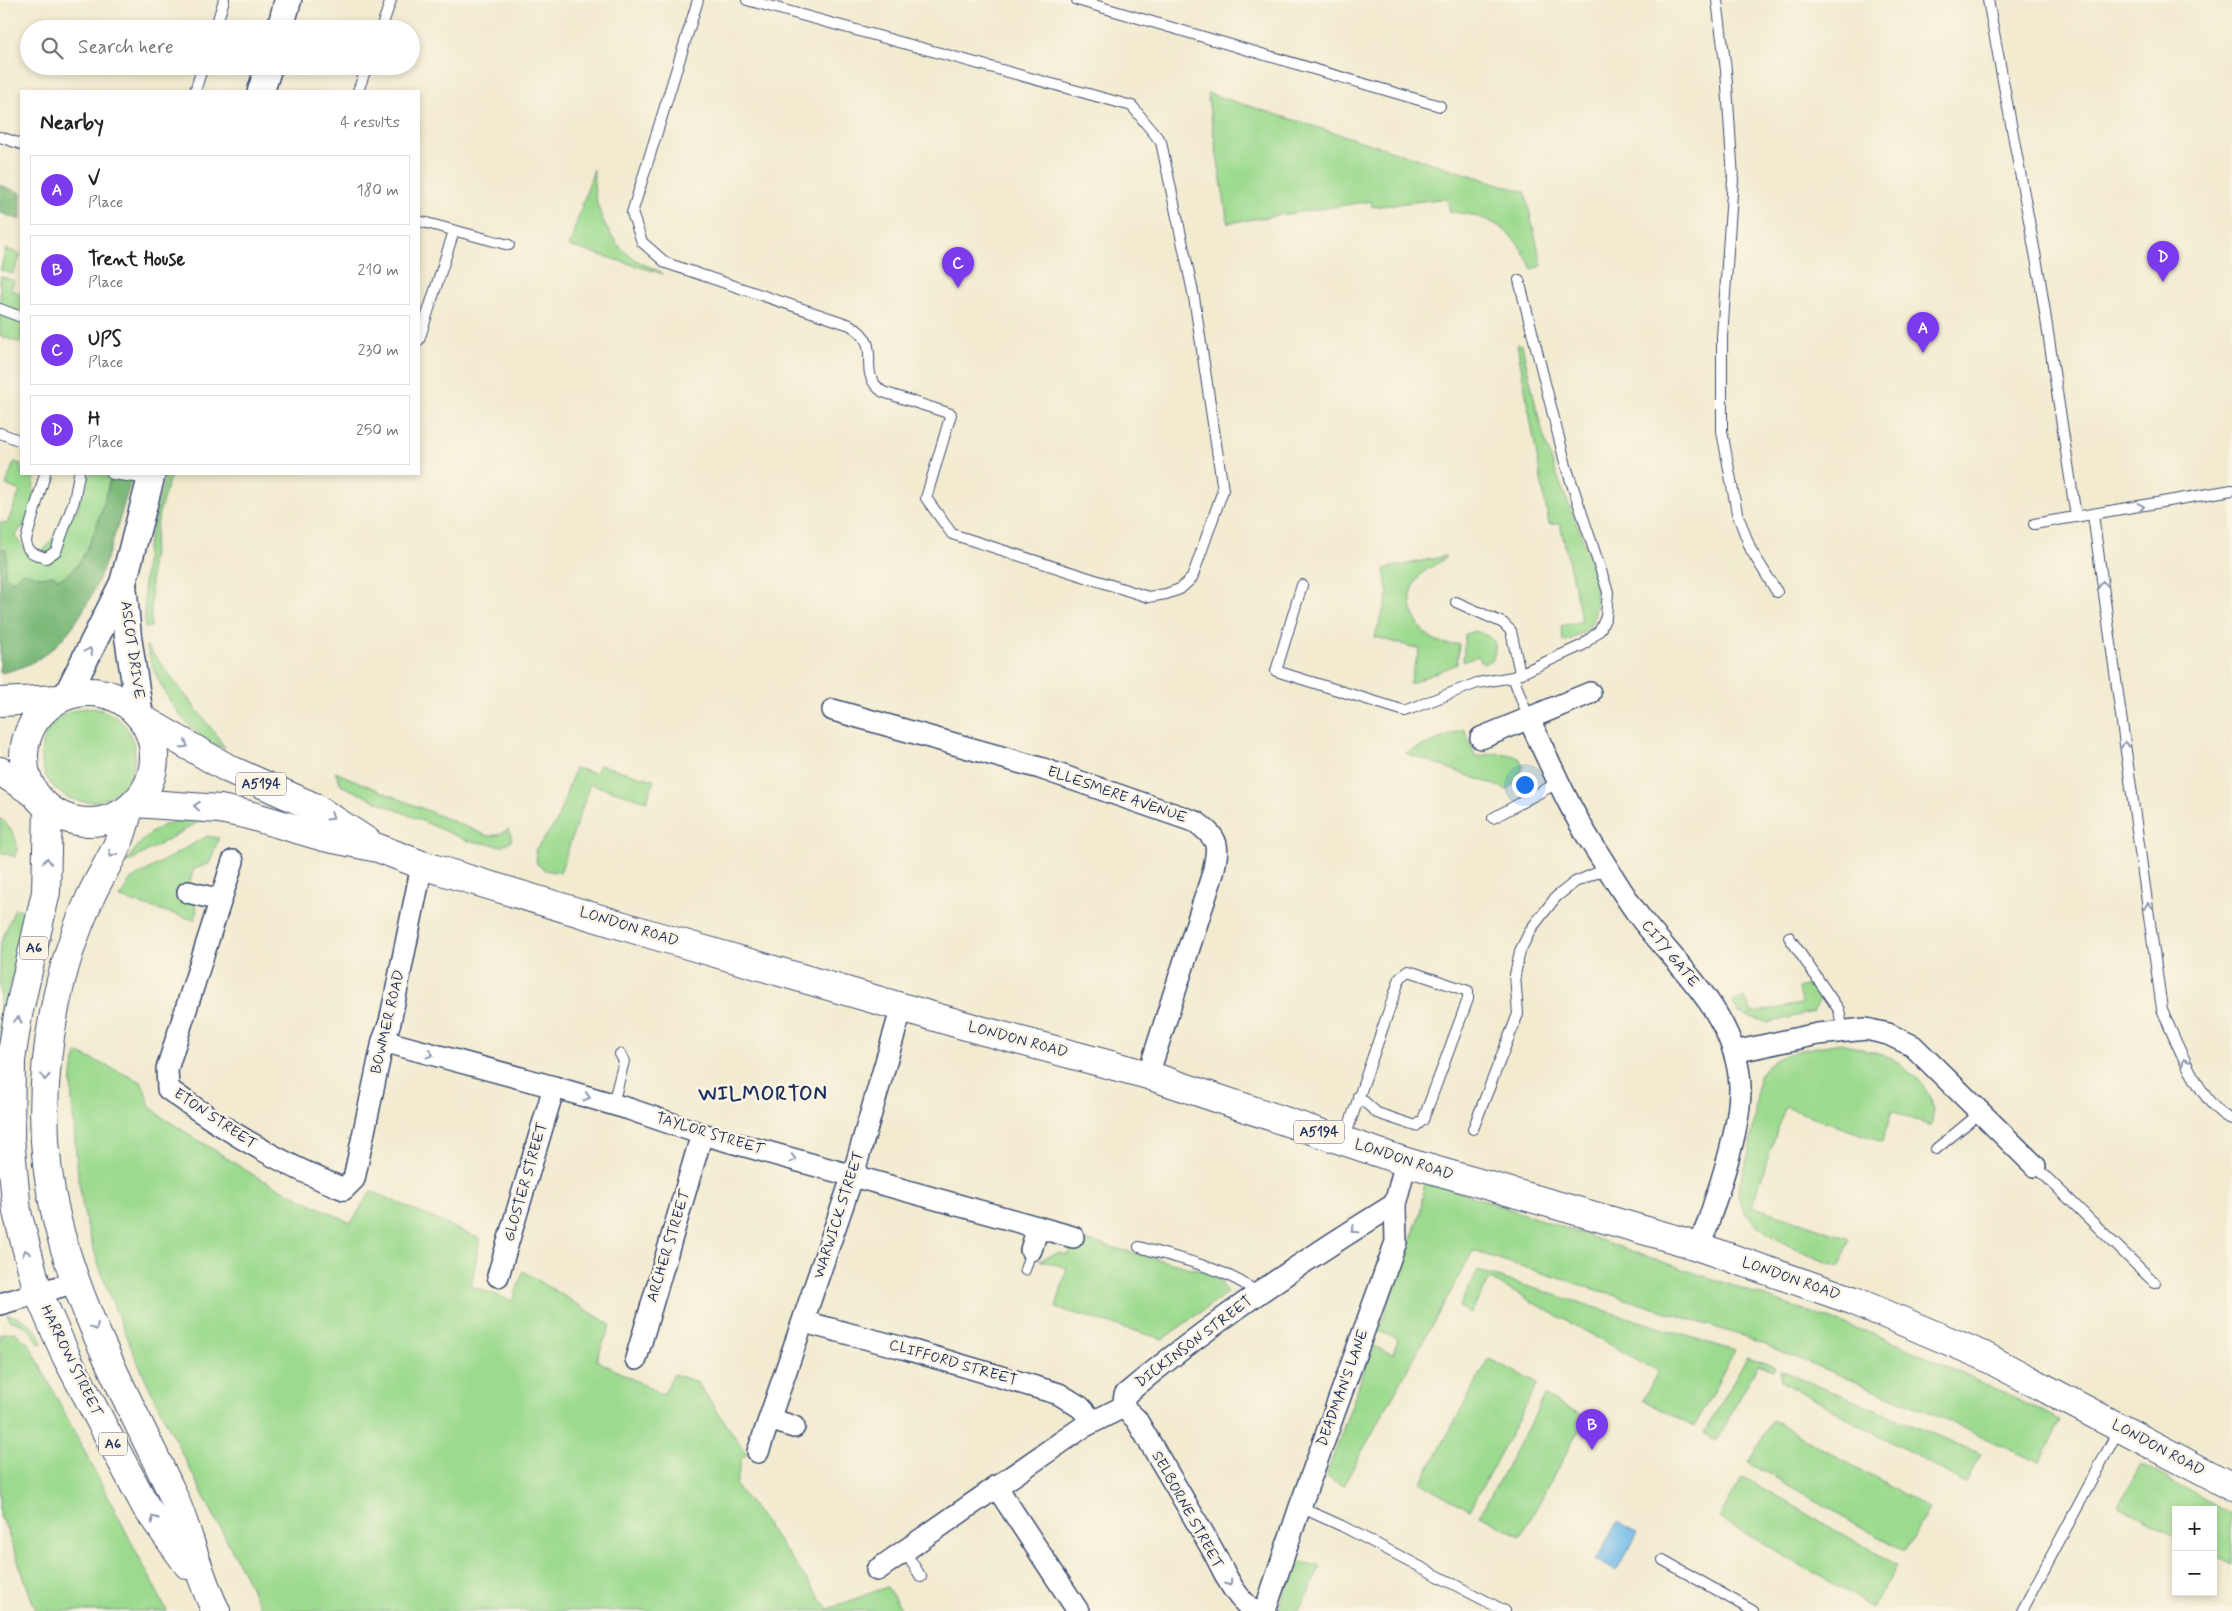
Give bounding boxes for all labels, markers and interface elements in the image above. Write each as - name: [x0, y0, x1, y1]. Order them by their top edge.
- search box: [20, 20, 420, 75]
- icon: search: [38, 34, 66, 62]
- text: Search here: [78, 35, 174, 60]
- text: Nearby: [40, 109, 104, 137]
- text: 4 results: [340, 112, 400, 133]
- text: V: [88, 167, 100, 192]
- text: A: [52, 180, 62, 201]
- text: 180 m: [356, 180, 399, 201]
- text: Place: [88, 192, 123, 213]
- pin: D: [2147, 241, 2179, 282]
- text: Trent House: [88, 247, 185, 272]
- pin: C: [942, 247, 974, 288]
- text: B: [52, 260, 62, 281]
- text: 210 m: [358, 260, 399, 281]
- text: Place: [88, 272, 123, 293]
- pin: A: [1907, 312, 1939, 353]
- text: UPS: [88, 327, 121, 352]
- text: C: [51, 340, 63, 361]
- text: 230 m: [358, 340, 399, 361]
- text: Place: [88, 352, 123, 373]
- text: H: [88, 407, 100, 432]
- text: D: [51, 420, 63, 441]
- text: 250 m: [356, 420, 399, 441]
- text: Place: [88, 432, 123, 453]
- one-way arrow: [2136, 502, 2145, 512]
- one-way arrow: [2098, 579, 2108, 588]
- street label: ASCOT DRIVE: [115, 600, 149, 701]
- one-way arrow: [83, 647, 93, 656]
- one-way arrow: [180, 739, 189, 749]
- one-way arrow: [2120, 740, 2131, 748]
- street label: ELLESMERE AVENUE: [1044, 762, 1190, 828]
- road number: A5194: [236, 772, 286, 796]
- your location: [1512, 772, 1538, 798]
- one-way arrow: [193, 801, 201, 812]
- one-way arrow: [325, 811, 334, 821]
- one-way arrow: [108, 849, 118, 858]
- one-way arrow: [41, 857, 52, 865]
- one-way arrow: [2143, 901, 2154, 909]
- street label: LONDON ROAD: [577, 902, 681, 952]
- street label: CITY GATE: [1637, 916, 1704, 992]
- road number: A6: [20, 936, 48, 960]
- street label: BOWMER ROAD: [366, 968, 410, 1076]
- one-way arrow: [12, 1016, 22, 1025]
- street label: LONDON ROAD: [966, 1017, 1070, 1063]
- one-way arrow: [426, 1048, 435, 1059]
- one-way arrow: [2182, 1059, 2192, 1068]
- one-way arrow: [40, 1073, 51, 1081]
- district label: WILMORTON: [697, 1081, 828, 1108]
- street label: ETON STREET: [170, 1084, 260, 1154]
- one-way arrow: [582, 1091, 591, 1101]
- street label: TAYLOR STREET: [653, 1108, 767, 1160]
- street label: GLOSTER STREET: [499, 1120, 553, 1244]
- road number: A5194: [1294, 1120, 1344, 1144]
- street label: LONDON ROAD: [1352, 1135, 1456, 1185]
- street label: WARWICK STREET: [809, 1149, 869, 1281]
- one-way arrow: [788, 1153, 796, 1163]
- street label: ARCHER STREET: [642, 1187, 696, 1305]
- one-way arrow: [1350, 1224, 1359, 1233]
- one-way arrow: [21, 1248, 32, 1257]
- street label: LONDON ROAD: [1739, 1253, 1843, 1305]
- street label: DICKINSON STREET: [1131, 1291, 1257, 1393]
- street label: HARROW STREET: [35, 1302, 107, 1421]
- one-way arrow: [89, 1322, 99, 1331]
- street label: DEADMAN'S LANE: [1312, 1326, 1374, 1450]
- street label: CLIFFORD STREET: [887, 1335, 1020, 1391]
- pin: B: [1576, 1409, 1608, 1450]
- street label: LONDON ROAD: [2108, 1415, 2208, 1481]
- road number: A6: [99, 1432, 127, 1456]
- street label: SELBORNE STREET: [1146, 1448, 1228, 1572]
- map controls: [2172, 1506, 2217, 1596]
- button: +: [2172, 1506, 2217, 1551]
- one-way arrow: [152, 1516, 160, 1525]
- button: −: [2172, 1551, 2217, 1596]
- one-way arrow: [1223, 1577, 1232, 1587]

